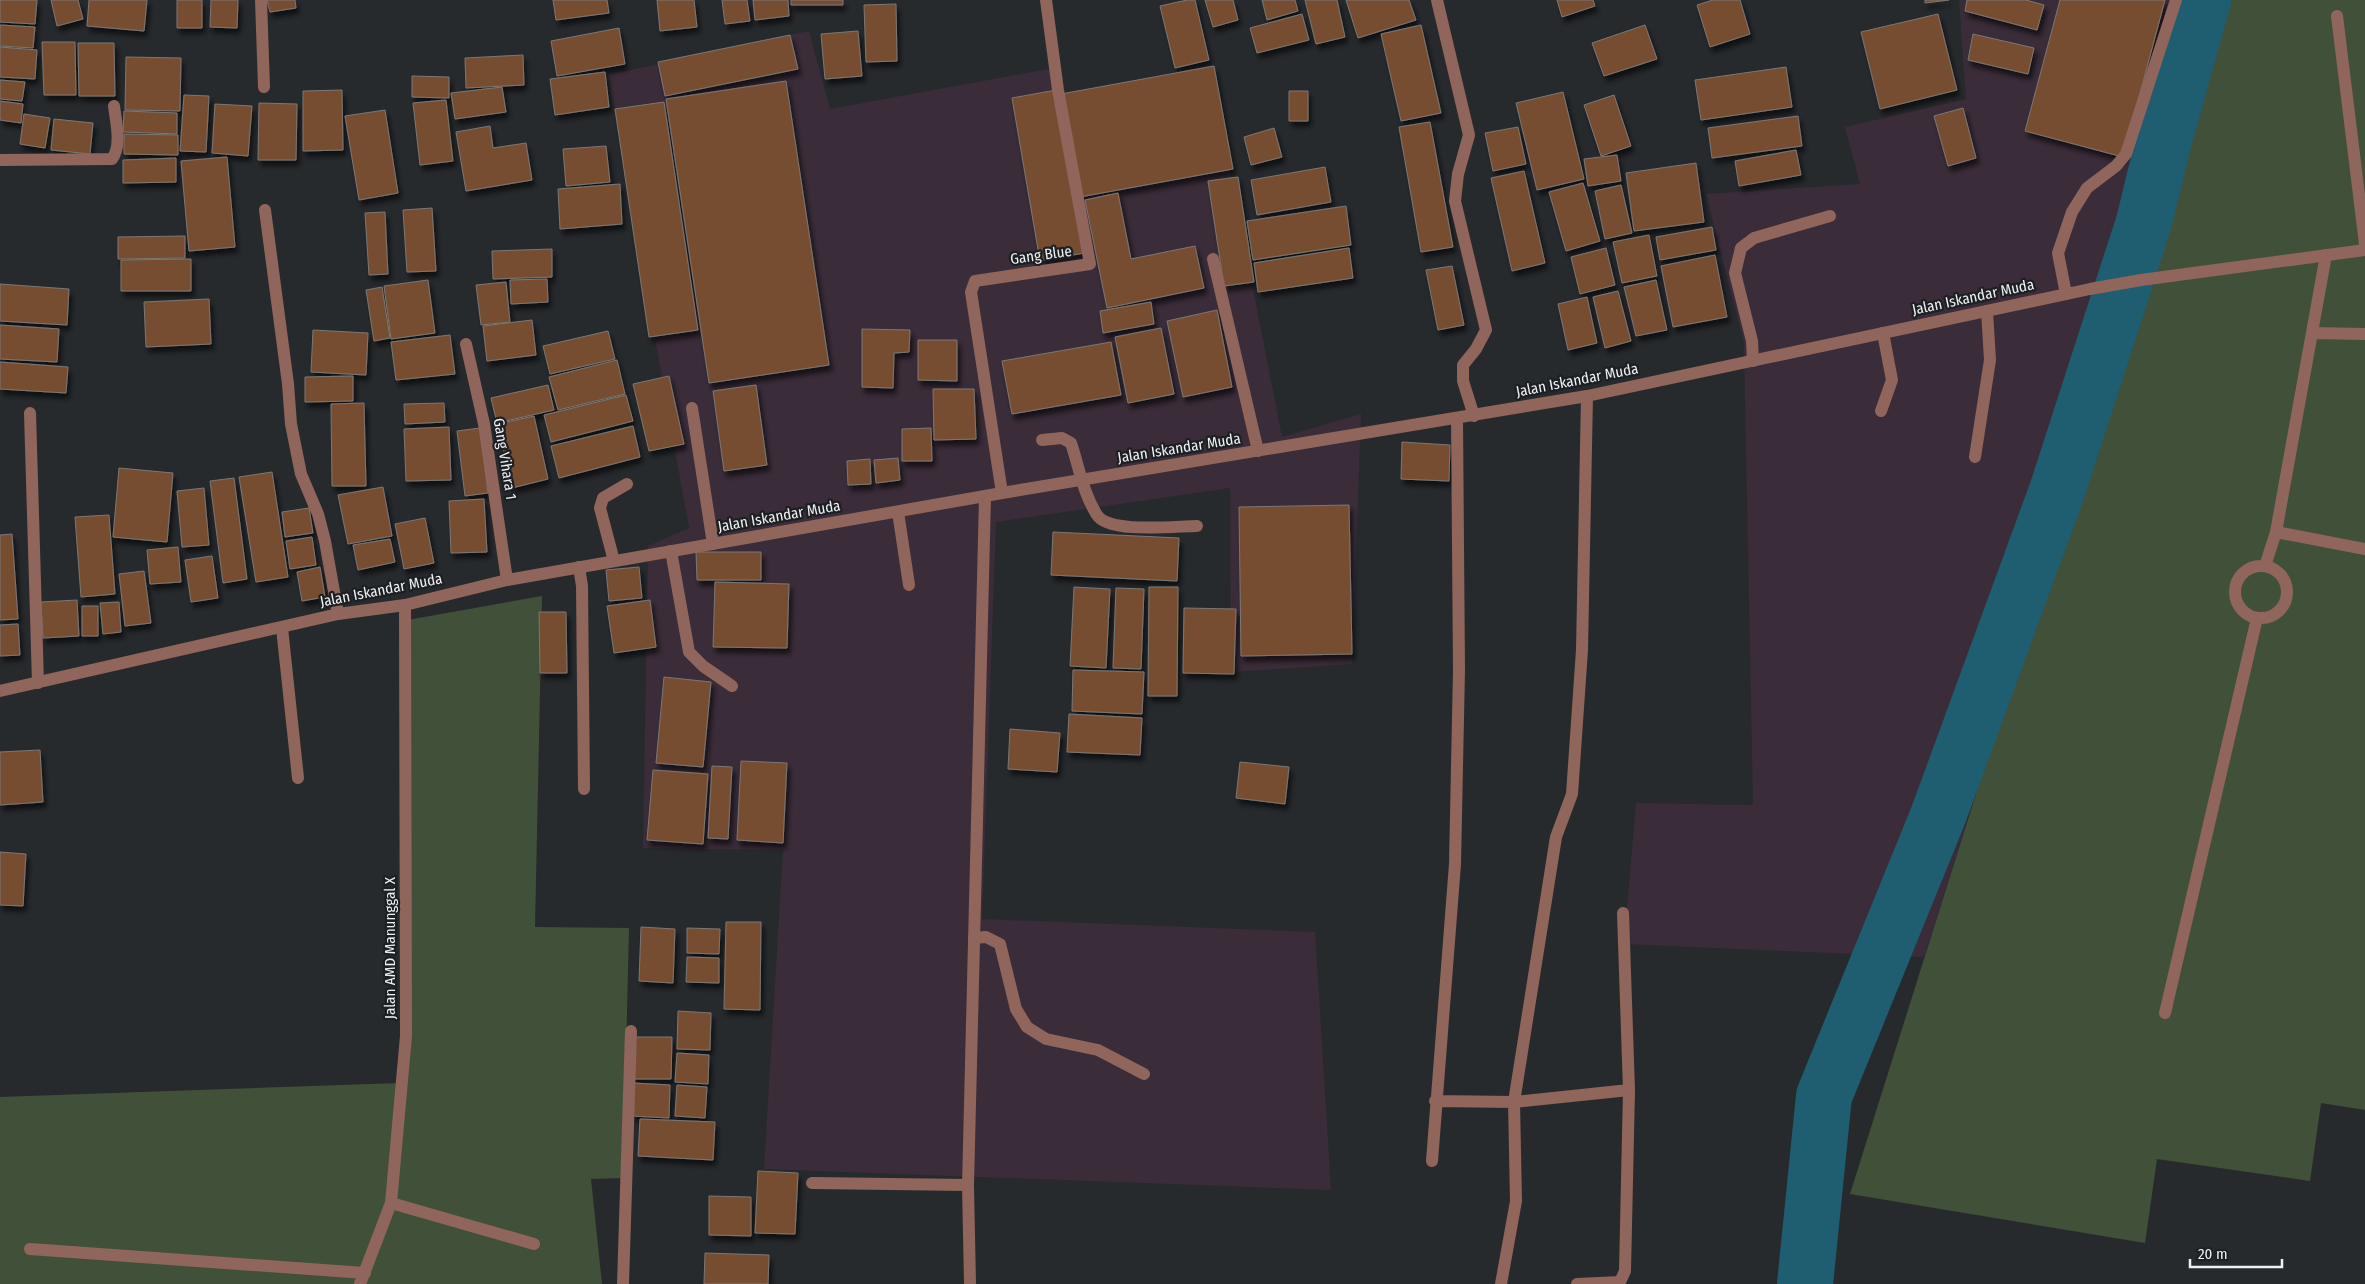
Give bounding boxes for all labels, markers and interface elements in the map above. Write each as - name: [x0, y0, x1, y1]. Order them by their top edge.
- street label: Gang Blue: [1009, 242, 1073, 268]
- street label: Jalan Iskandar Muda: [1910, 275, 2036, 319]
- street label: Jalan Iskandar Muda: [1514, 359, 1640, 401]
- street label: Gang Vihara 1: [490, 417, 520, 501]
- street label: Jalan Iskandar Muda: [1116, 429, 1242, 467]
- street label: Jalan Iskandar Muda: [716, 496, 842, 536]
- street label: Jalan Iskandar Muda: [318, 569, 444, 611]
- street label: Jalan AMD Manunggal X: [381, 876, 399, 1019]
- scale bar: [2190, 1236, 2282, 1268]
- text: 20 m: [2198, 1245, 2228, 1263]

